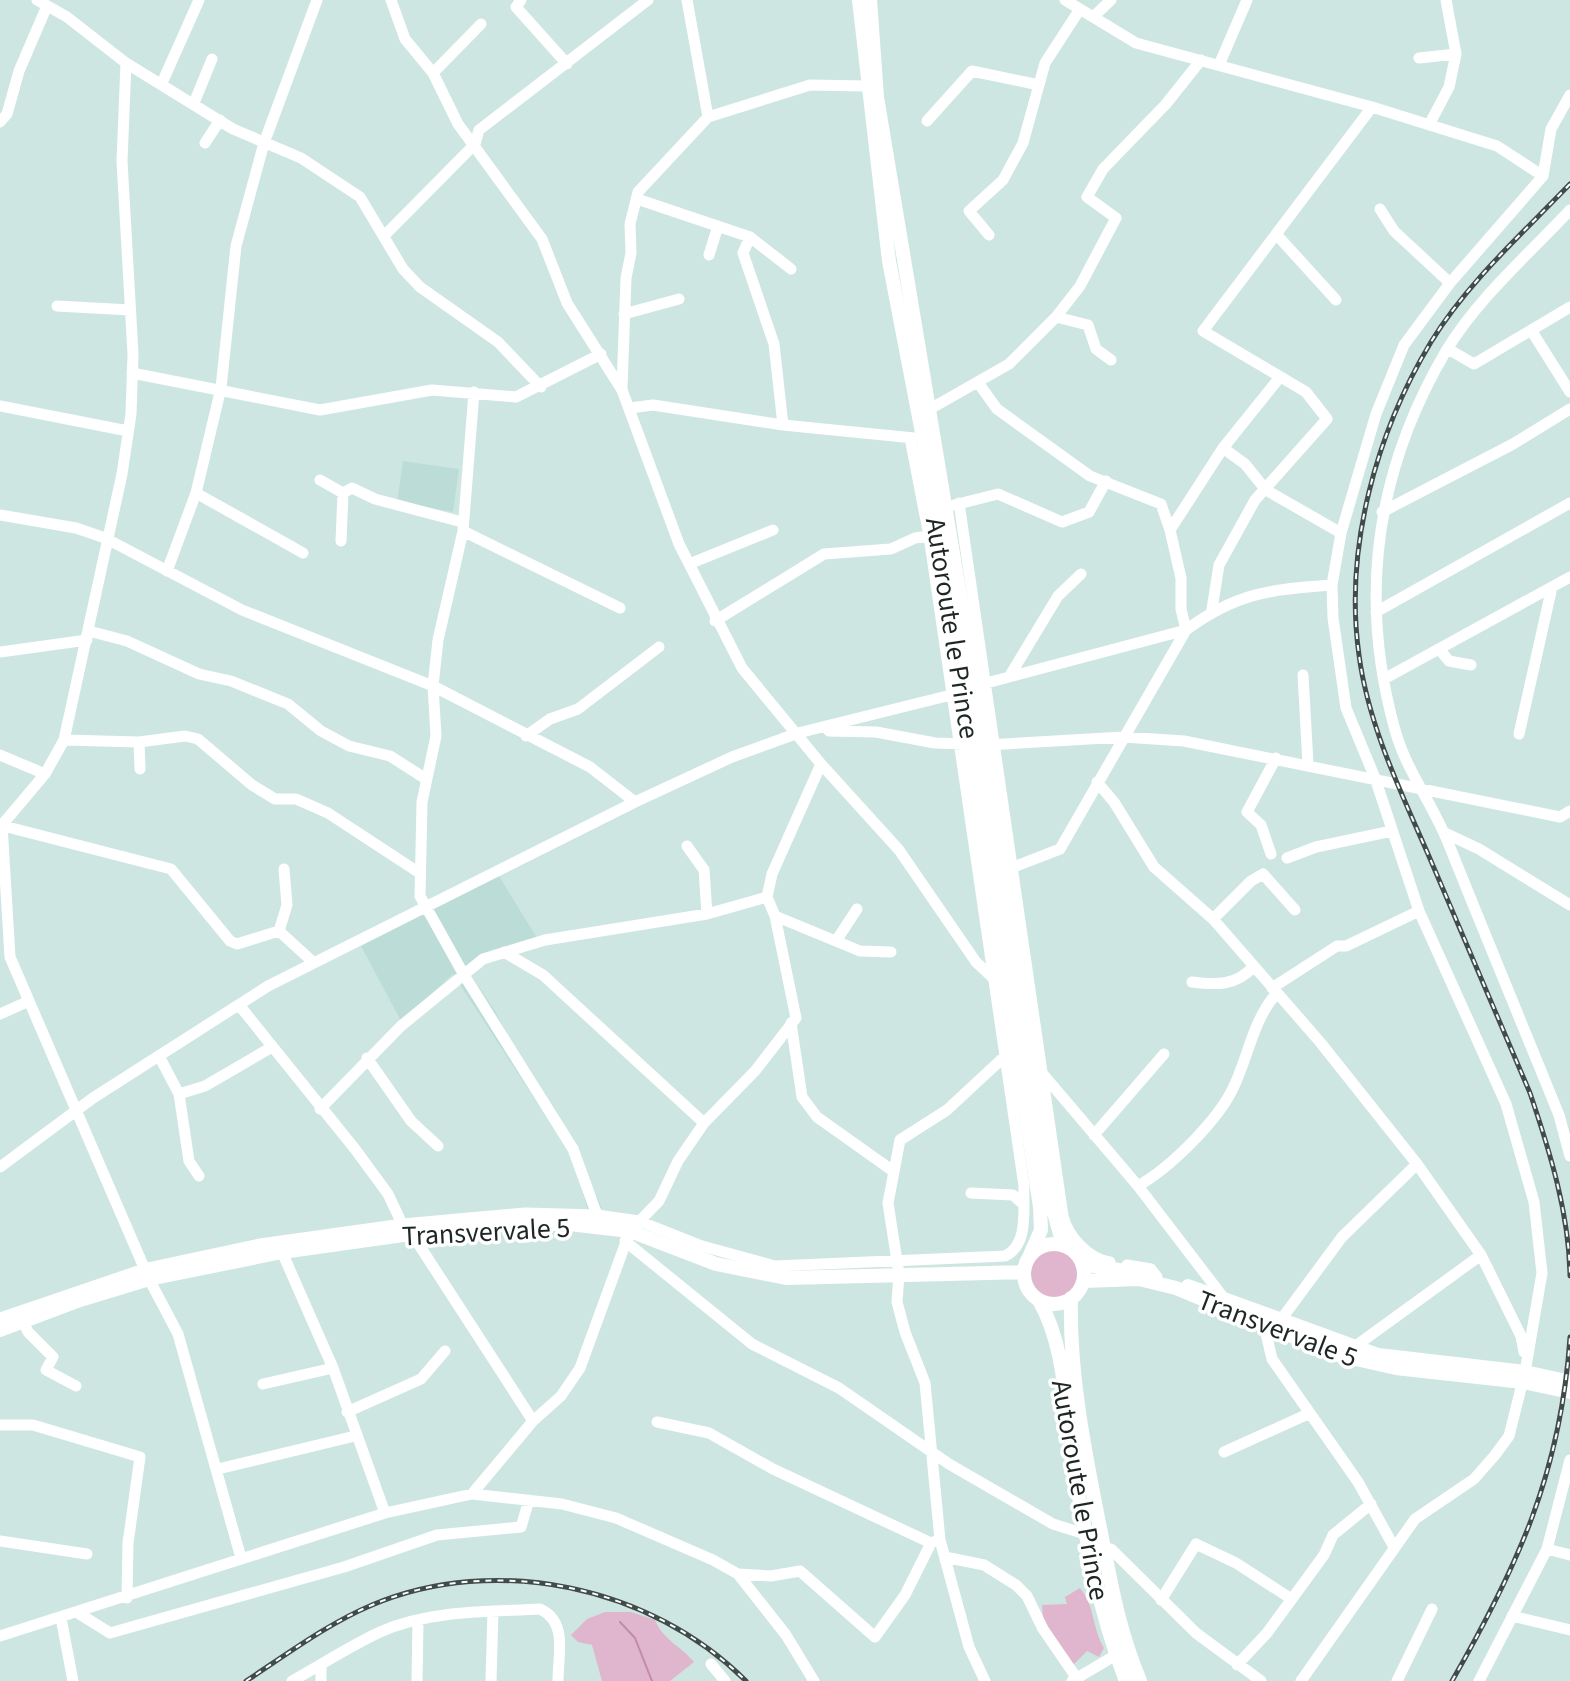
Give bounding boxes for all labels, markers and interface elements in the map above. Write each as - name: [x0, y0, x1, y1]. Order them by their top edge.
- street label: Autoroute le Prince: [915, 515, 989, 742]
- street label: Transvervale 5: [401, 1208, 571, 1256]
- street label: Transvervale 5: [1192, 1280, 1363, 1378]
- street label: Autoroute le Prince: [1041, 1377, 1119, 1604]

